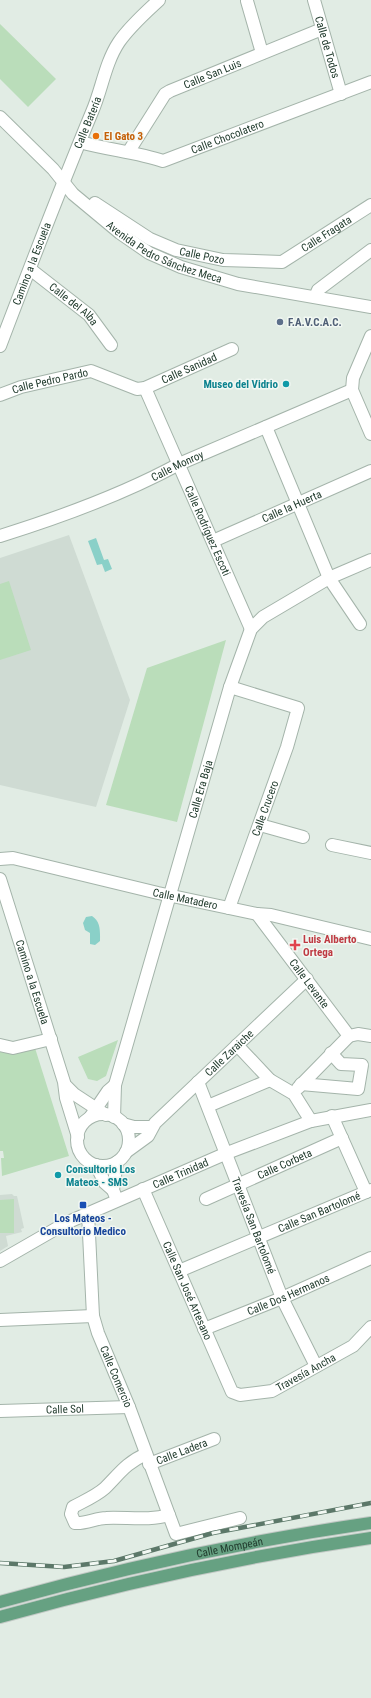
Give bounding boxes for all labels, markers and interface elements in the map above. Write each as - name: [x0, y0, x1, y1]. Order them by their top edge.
- street label: Calle de Todos: [312, 15, 342, 80]
- street label: Calle San Luis: [182, 57, 243, 92]
- street label: Calle Batería: [72, 95, 104, 151]
- street label: Calle Chocolatero: [189, 117, 266, 157]
- place label: El Gato 3: [104, 130, 144, 143]
- marker: El Gato 3: [91, 131, 101, 141]
- street label: Calle Fragata: [299, 213, 354, 255]
- street label: Avenida Pedro Sánchez Meca: [104, 219, 223, 286]
- street label: Camino a la Escuela: [10, 221, 54, 307]
- street label: Calle Pozo: [178, 245, 226, 267]
- street label: Calle del Alba: [46, 280, 100, 328]
- place label: F.A.V.C.A.C.: [288, 316, 342, 329]
- marker: F.A.V.C.A.C.: [275, 317, 285, 327]
- street label: Calle Sanidad: [160, 351, 219, 387]
- street label: Calle Pedro Pardo: [10, 366, 90, 397]
- place label: Museo del Vidrio: [203, 378, 279, 391]
- marker: Museo del Vidrio: [281, 379, 291, 389]
- street label: Calle Monroy: [149, 448, 206, 484]
- street label: Calle Rodríguez Escoti: [182, 484, 233, 578]
- street label: Calle la Huerta: [260, 488, 324, 526]
- street label: Calle Era Baja: [186, 759, 216, 820]
- street label: Calle Crucero: [249, 778, 282, 838]
- street label: Calle Matadero: [151, 886, 219, 913]
- place label: Luis Alberto Ortega: [303, 933, 357, 959]
- street label: Camino a la Escuela: [13, 938, 51, 1026]
- marker: Luis Alberto Ortega: [290, 940, 300, 950]
- street label: Calle Levante: [286, 957, 332, 1011]
- street label: Calle Zaraiche: [202, 1027, 256, 1079]
- street label: Calle Corbeta: [255, 1146, 314, 1182]
- street label: Calle Trinidad: [151, 1156, 210, 1191]
- place label: Consultorio Los Mateos - SMS: [66, 1163, 135, 1189]
- marker: Consultorio Los Mateos - SMS: [53, 1170, 63, 1180]
- street label: Travesía San Bartolomé: [229, 1175, 278, 1276]
- street label: Calle San Bartolomé: [276, 1189, 362, 1236]
- marker: Los Mateos - Consultorio Medico: [78, 1200, 88, 1210]
- place label: Los Mateos - Consultorio Medico: [40, 1212, 126, 1238]
- street label: Calle San José Artesano: [160, 1240, 215, 1343]
- street label: Calle Dos Hermanos: [245, 1271, 332, 1318]
- street label: Calle Comercio: [97, 1344, 135, 1410]
- street label: Travesía Ancha: [274, 1351, 338, 1394]
- street label: Calle Sol: [46, 1402, 84, 1417]
- street label: Calle Ladera: [154, 1436, 209, 1468]
- street label: Calle Mompeán: [195, 1535, 264, 1561]

